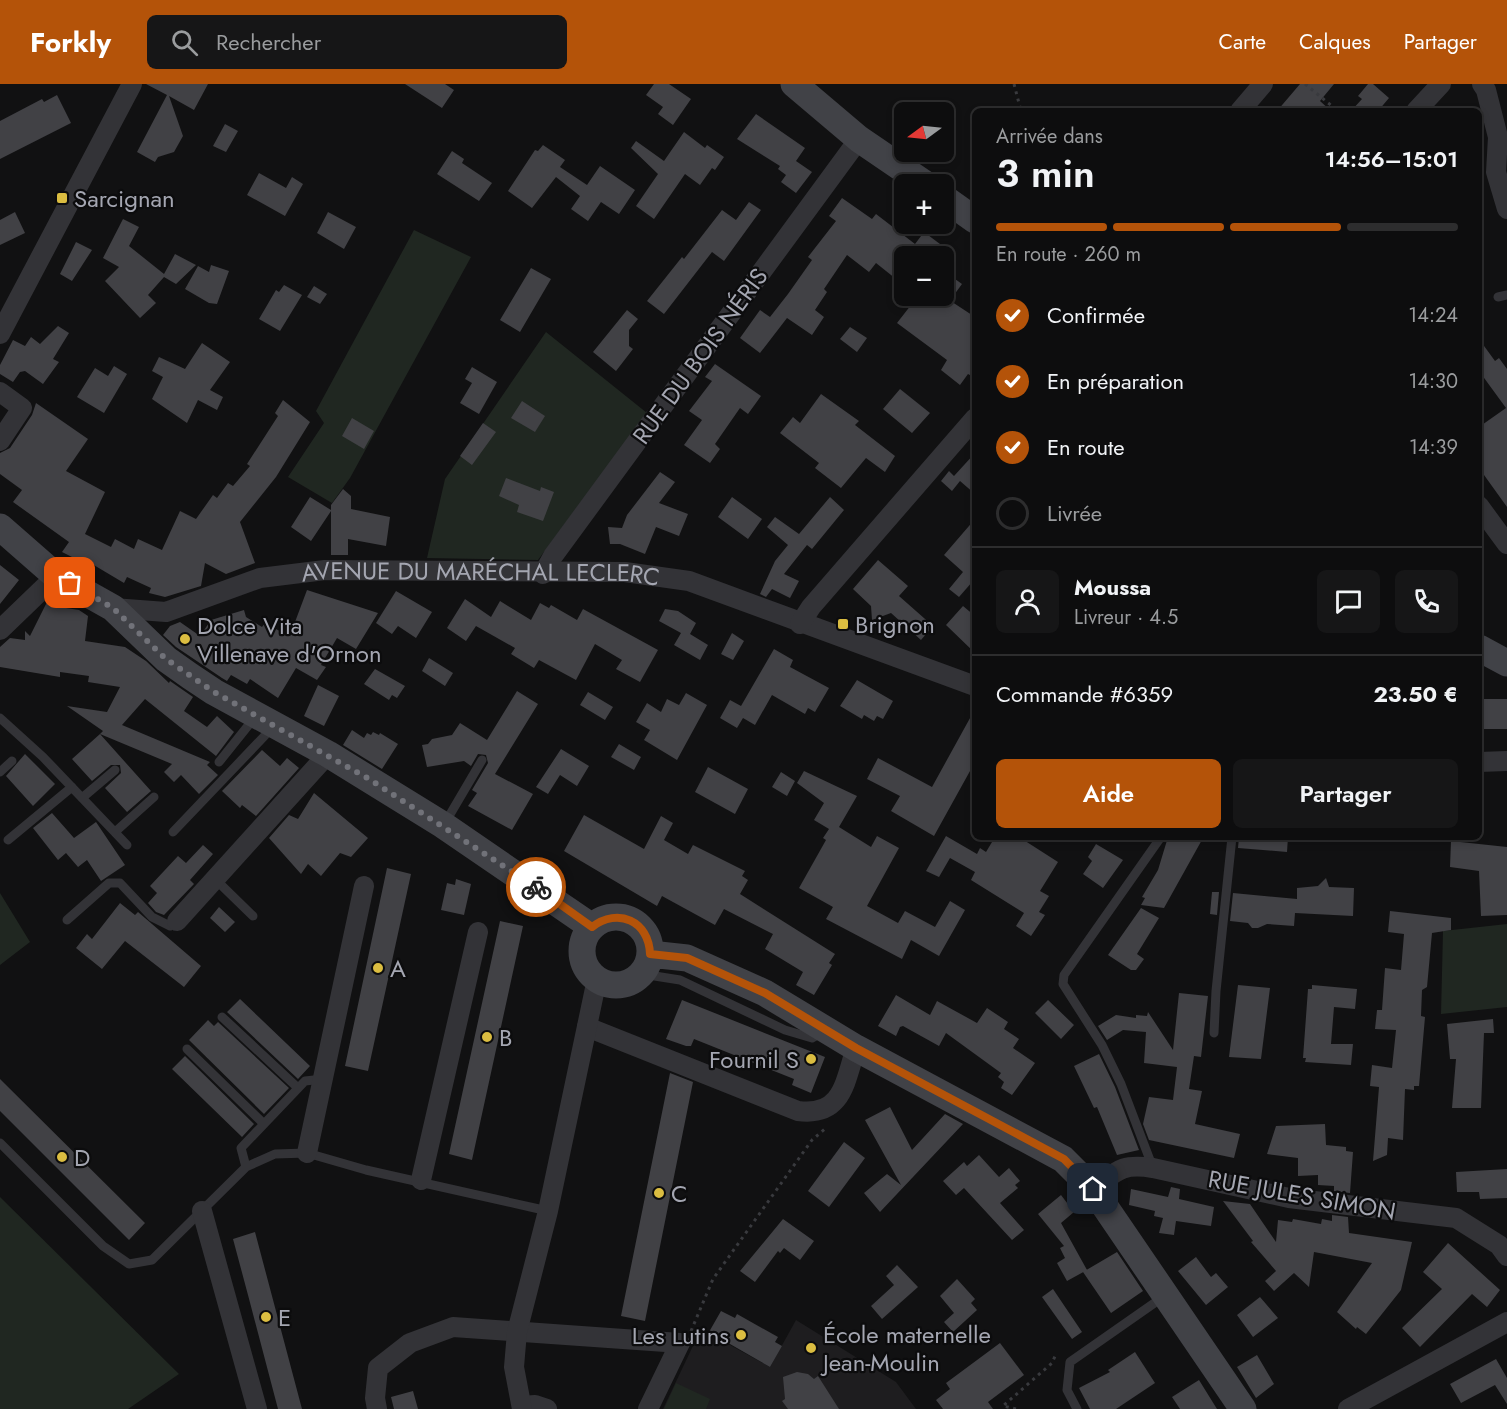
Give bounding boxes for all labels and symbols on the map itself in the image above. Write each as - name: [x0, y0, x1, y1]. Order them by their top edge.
- north arrow: [894, 102, 954, 162]
- place label: Sarcignan: [74, 181, 175, 216]
- marker: Sarcignan: [55, 191, 69, 205]
- street label: RUE DU BOIS NÉRIS: [624, 261, 776, 451]
- street label: AVENUE DU MARÉCHAL LECLERC: [299, 552, 662, 594]
- pin: [44, 557, 95, 608]
- place label: Brignon: [855, 607, 935, 642]
- place label: Dolce Vita Villenave d'Ornon: [197, 608, 382, 671]
- marker: Brignon: [836, 617, 850, 631]
- marker: Dolce Vita Villenave d'Ornon: [178, 632, 192, 646]
- courier: [506, 857, 566, 917]
- place label: A: [390, 951, 406, 986]
- marker: A: [371, 961, 385, 975]
- place label: B: [499, 1020, 512, 1055]
- marker: B: [480, 1030, 494, 1044]
- place label: Fournil S: [709, 1042, 799, 1077]
- marker: Fournil S: [804, 1052, 818, 1066]
- place label: D: [74, 1140, 90, 1175]
- marker: D: [55, 1150, 69, 1164]
- street label: RUE JULES SIMON: [1205, 1161, 1399, 1229]
- pin: [1067, 1163, 1118, 1214]
- place label: C: [671, 1176, 687, 1211]
- marker: C: [652, 1186, 666, 1200]
- place label: E: [278, 1300, 291, 1335]
- marker: E: [259, 1310, 273, 1324]
- place label: École maternelle Jean-Moulin: [820, 1317, 991, 1380]
- place label: Les Lutins: [632, 1318, 729, 1353]
- marker: Les Lutins: [734, 1328, 748, 1342]
- marker: École maternelle Jean-Moulin: [804, 1341, 818, 1355]

